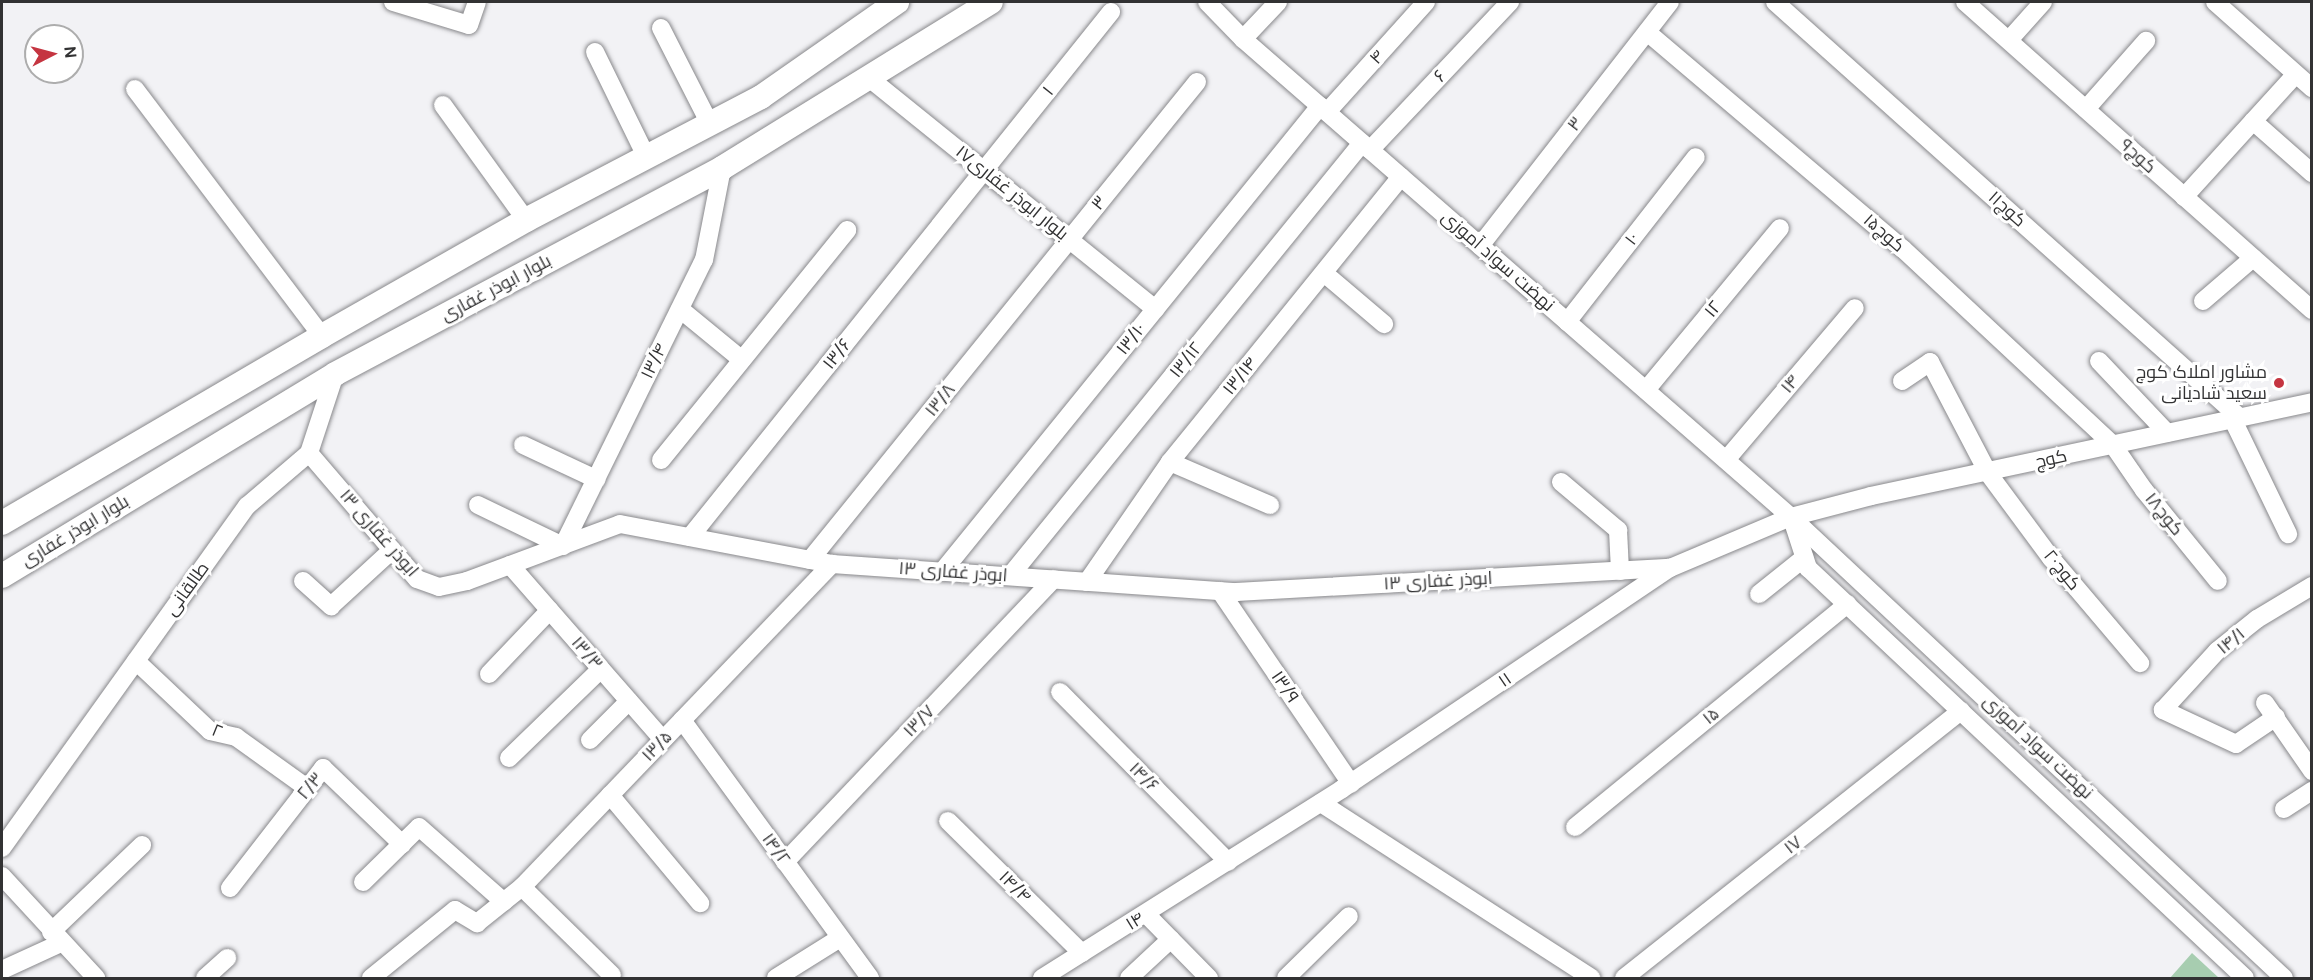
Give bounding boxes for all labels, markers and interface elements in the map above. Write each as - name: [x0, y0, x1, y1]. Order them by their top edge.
- north arrow: [24, 24, 84, 84]
- text: N: [59, 45, 81, 59]
- street label: ۴: [1365, 45, 1389, 69]
- street label: ۶: [1429, 65, 1451, 87]
- street label: ۱: [1038, 82, 1058, 100]
- street label: ۳: [1563, 113, 1587, 135]
- street label: ۹کوچ: [2115, 134, 2161, 178]
- street label: بلوار ابوذر غفاری۱۷: [951, 141, 1073, 245]
- street label: ۱۱کوچ: [1984, 187, 2030, 231]
- street label: ۳: [1087, 191, 1111, 215]
- street label: نهضت سواد آموزی: [1437, 206, 1559, 316]
- street label: ۱۵کوچ: [1859, 209, 1909, 257]
- street label: ۱۰: [1620, 228, 1644, 250]
- street label: بلوار ابوذر غفاری: [437, 250, 555, 326]
- street label: ۱۲: [1700, 296, 1726, 322]
- street label: ۱۳/۱۰: [1112, 319, 1150, 359]
- street label: ۱۳/۶: [818, 334, 856, 374]
- street label: ۱۳/۱۲: [1165, 338, 1207, 382]
- street label: ۱۳/۴: [636, 340, 672, 382]
- street label: ۱۳/۱۴: [1218, 353, 1262, 399]
- place label: مشاور املاک کوچ سعید شادیانی: [2136, 362, 2267, 404]
- street label: ۱۴: [1776, 370, 1804, 398]
- marker: مشاور املاک کوچ سعید شادیانی: [2272, 376, 2286, 390]
- street label: ۱۳/۸: [920, 379, 960, 421]
- street label: کوچ: [2033, 445, 2069, 473]
- street label: ۱۳ ابوذر غفاری: [335, 485, 423, 581]
- street label: ۱۸کوچ: [2140, 488, 2188, 540]
- street label: بلوار ابوذر غفاری: [17, 490, 133, 572]
- street label: ۲۰کوچ: [2039, 545, 2085, 595]
- street label: ۱۳ ابوذر غفاری: [898, 557, 1008, 587]
- street label: طالقانی: [160, 558, 214, 620]
- street label: ۱۳ ابوذر غفاری: [1383, 567, 1493, 595]
- street label: ۱۴/۱: [2213, 623, 2249, 659]
- street label: ۱۳/۳: [567, 632, 607, 674]
- street label: ۱۳/۹: [1267, 667, 1303, 707]
- street label: ۱۱: [1494, 668, 1516, 692]
- street label: نهضت سواد آموزی: [1978, 690, 2098, 804]
- street label: ۱۳/۷: [899, 701, 939, 741]
- street label: ۱۵: [1698, 703, 1724, 729]
- street label: ۲: [209, 719, 225, 743]
- street label: ۱۳/۵: [637, 726, 677, 766]
- street label: ۱۴/۶: [1125, 758, 1163, 796]
- street label: ۲/۳: [292, 768, 328, 804]
- street label: ۱۴/۲: [757, 829, 795, 869]
- street label: ۱۷: [1780, 831, 1806, 859]
- street label: ۱۴/۴: [994, 866, 1036, 908]
- street label: ۱۴: [1122, 907, 1148, 935]

